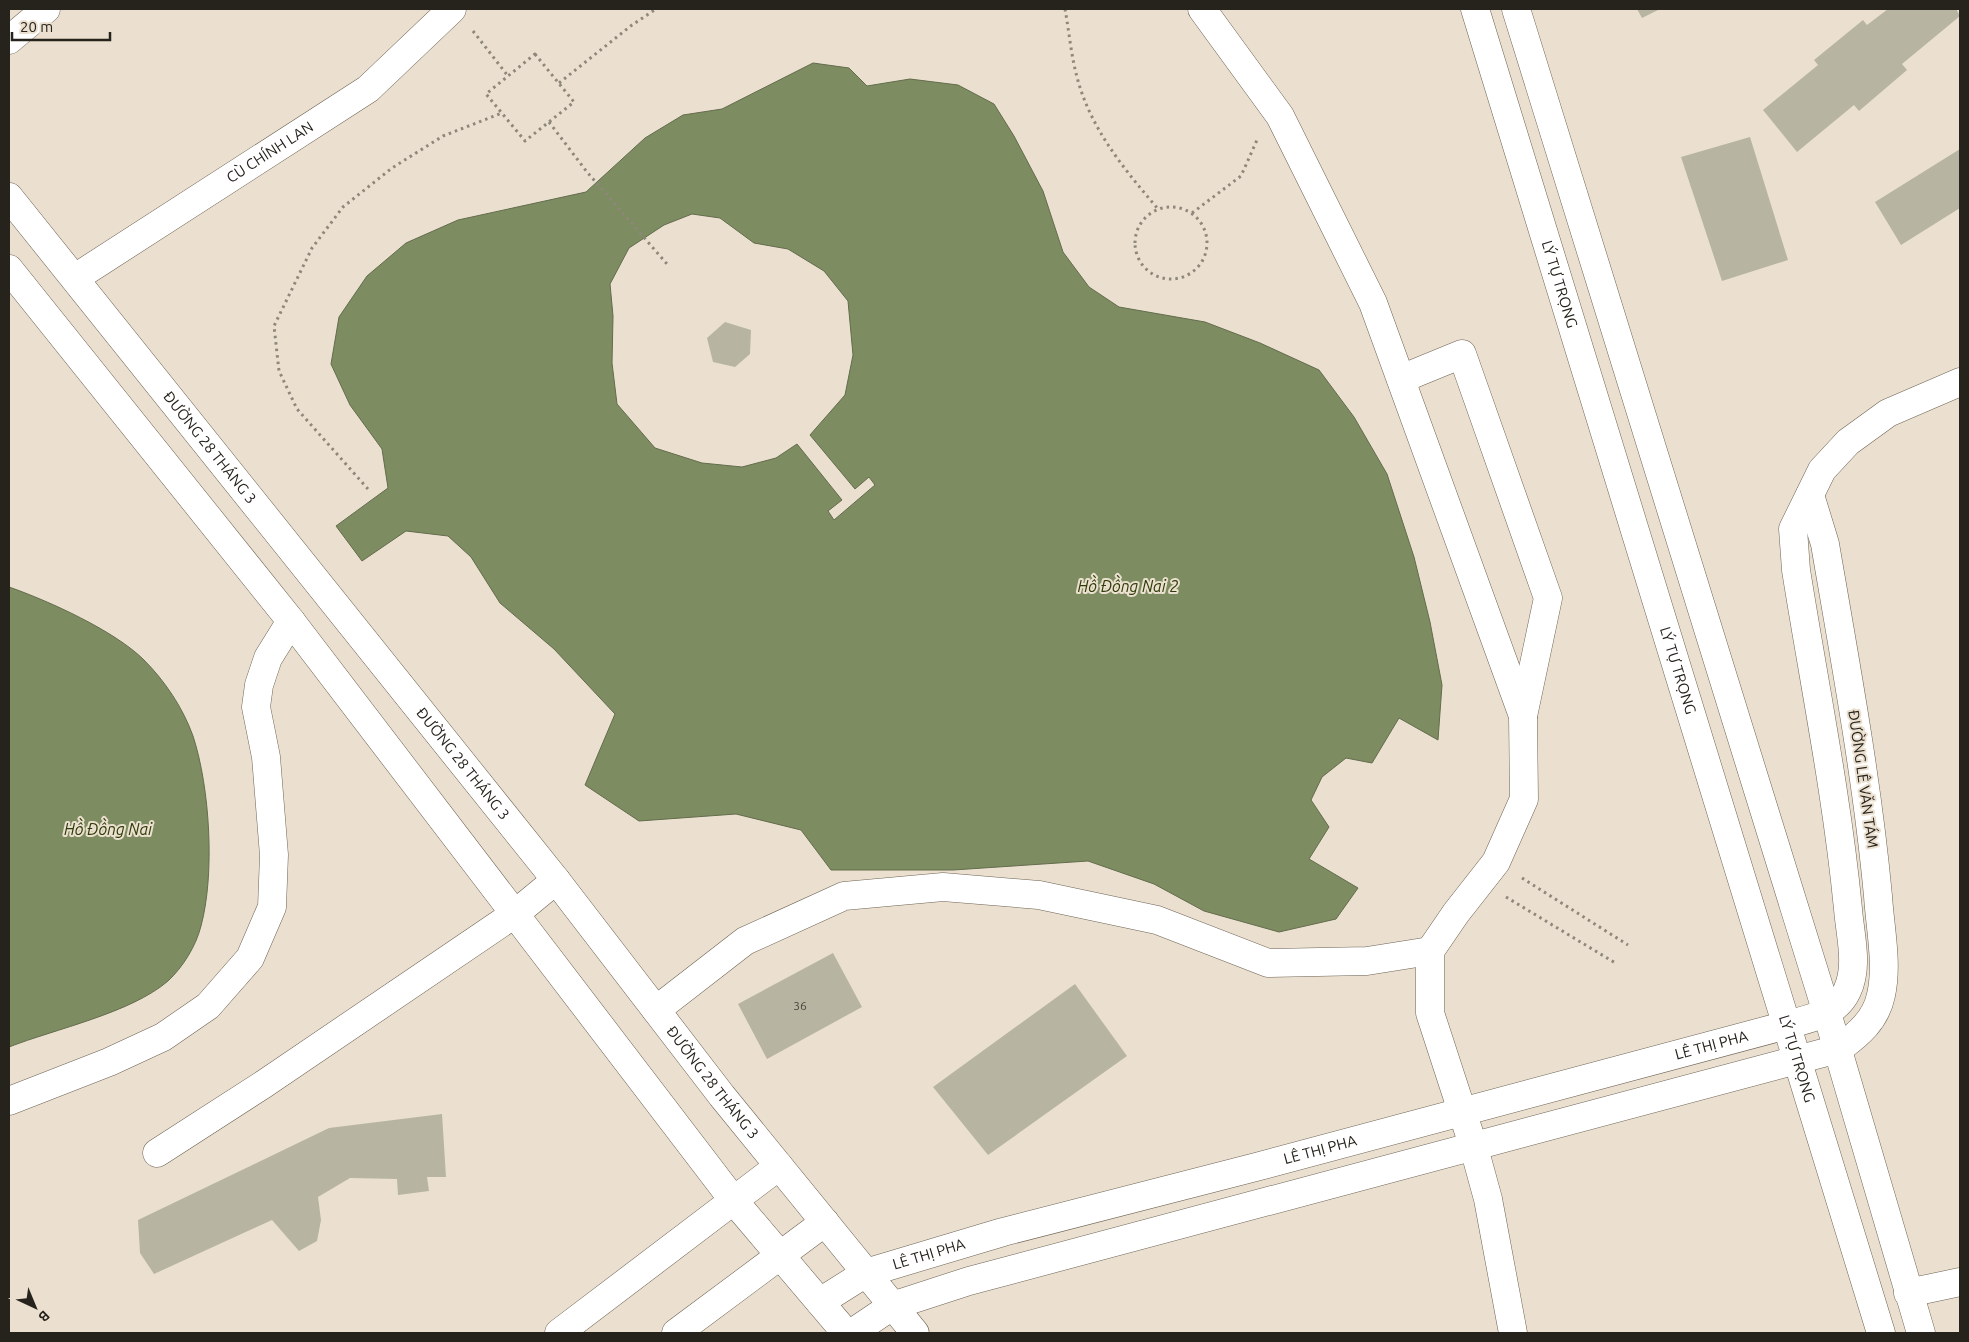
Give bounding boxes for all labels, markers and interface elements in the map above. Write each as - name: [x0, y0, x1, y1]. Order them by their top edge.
- scale bar: [12, 10, 110, 42]
- text: 20 m: [20, 18, 53, 35]
- street label: CÙ CHÍNH LAN: [223, 118, 316, 186]
- street label: LÝ TỰ TRỌNG: [1539, 238, 1581, 330]
- street label: ĐƯỜNG 28 THÁNG 3: [160, 388, 260, 507]
- water label: Hồ Đồng Nai 2: [1078, 574, 1178, 595]
- street label: LÝ TỰ TRỌNG: [1657, 625, 1700, 716]
- street label: ĐƯỜNG 28 THÁNG 3: [413, 704, 513, 823]
- street label: ĐƯỜNG LÊ VĂN TÁM: [1845, 709, 1882, 849]
- water label: Hồ Đồng Nai: [64, 817, 153, 838]
- house number: 36: [793, 999, 807, 1012]
- street label: LÝ TỰ TRỌNG: [1776, 1013, 1819, 1104]
- street label: ĐƯỜNG 28 THÁNG 3: [663, 1023, 762, 1142]
- street label: LÊ THỊ PHA: [1673, 1027, 1750, 1063]
- street label: LÊ THỊ PHA: [1282, 1131, 1359, 1167]
- street label: LÊ THỊ PHA: [890, 1235, 967, 1273]
- north arrow: [10, 1282, 60, 1332]
- text: B: [35, 1307, 53, 1325]

